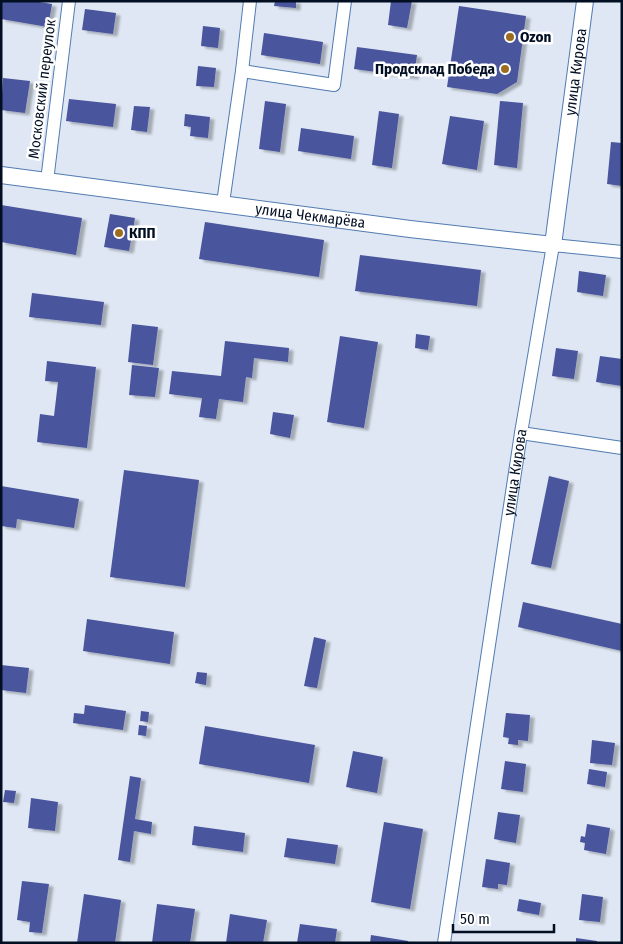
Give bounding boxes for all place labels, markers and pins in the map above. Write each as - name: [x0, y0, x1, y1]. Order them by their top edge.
- place label: Ozon: [520, 28, 551, 46]
- marker: Ozon: [504, 31, 516, 43]
- place label: Продсклад Победа: [375, 60, 496, 78]
- marker: Продсклад Победа: [499, 63, 511, 75]
- place label: КПП: [129, 224, 156, 242]
- marker: КПП: [113, 227, 125, 239]

